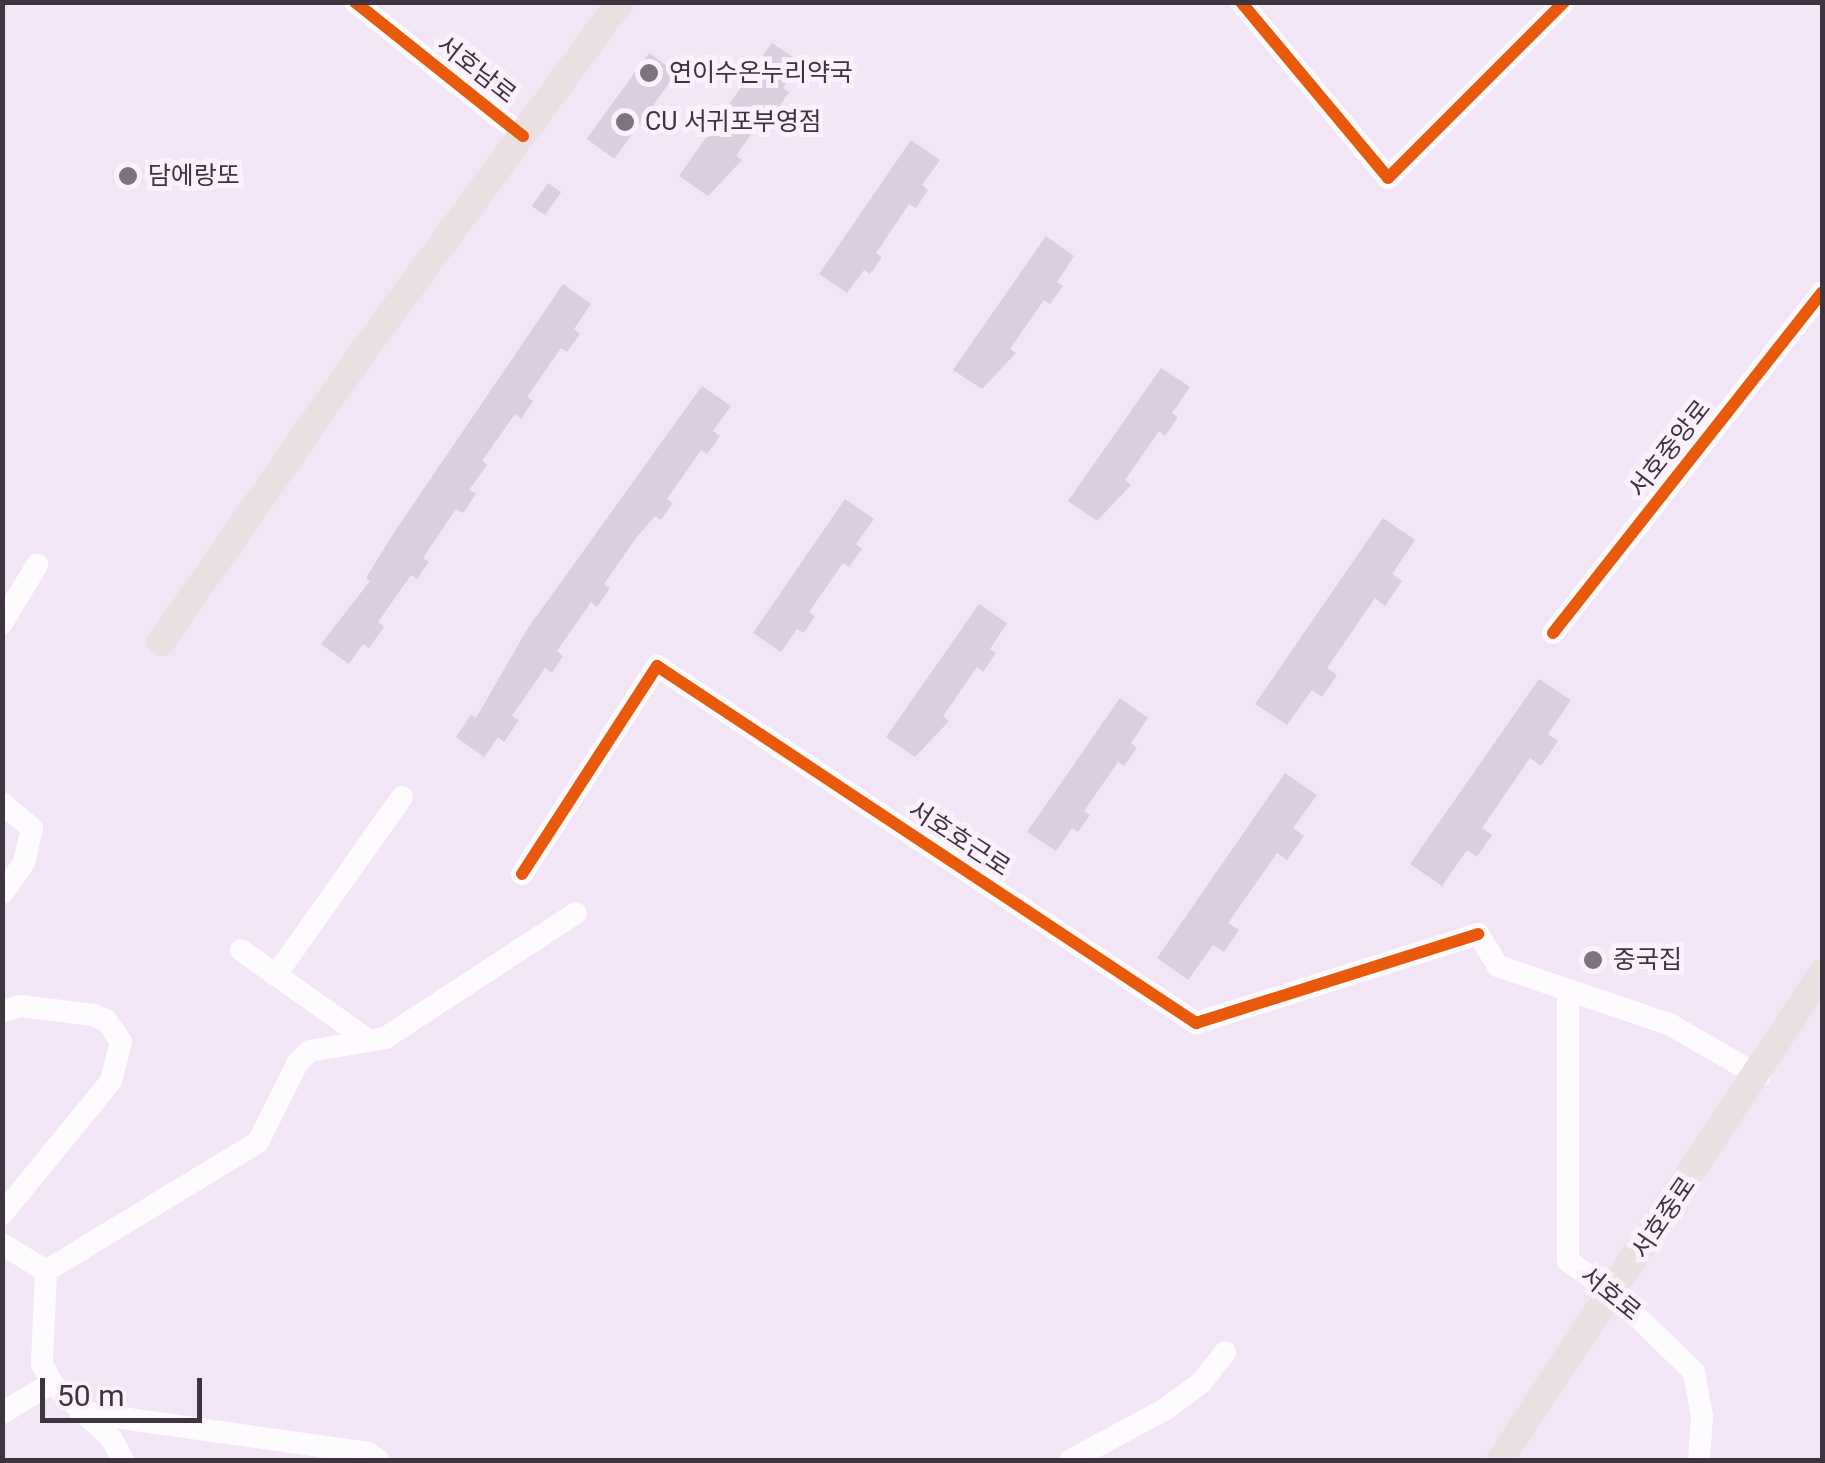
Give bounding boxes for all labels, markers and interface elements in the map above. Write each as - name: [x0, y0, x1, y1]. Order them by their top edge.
- street label: 서호남로: [431, 30, 521, 110]
- place label: 연이수온누리약국: [669, 58, 853, 88]
- marker: 연이수온누리약국: [638, 62, 660, 84]
- place label: CU 서귀포부영점: [645, 107, 822, 137]
- marker: CU 서귀포부영점: [614, 111, 636, 133]
- place label: 담에랑또: [148, 161, 240, 191]
- marker: 담에랑또: [117, 165, 139, 187]
- street label: 서호중앙로: [1623, 394, 1717, 504]
- street label: 서호호근로: [903, 795, 1015, 883]
- place label: 중국집: [1613, 945, 1682, 975]
- marker: 중국집: [1582, 949, 1604, 971]
- street label: 서호중로: [1626, 1171, 1702, 1265]
- street label: 서호로: [1574, 1261, 1646, 1327]
- scale bar: [45, 1358, 208, 1420]
- text: 50 m: [57, 1378, 124, 1413]

